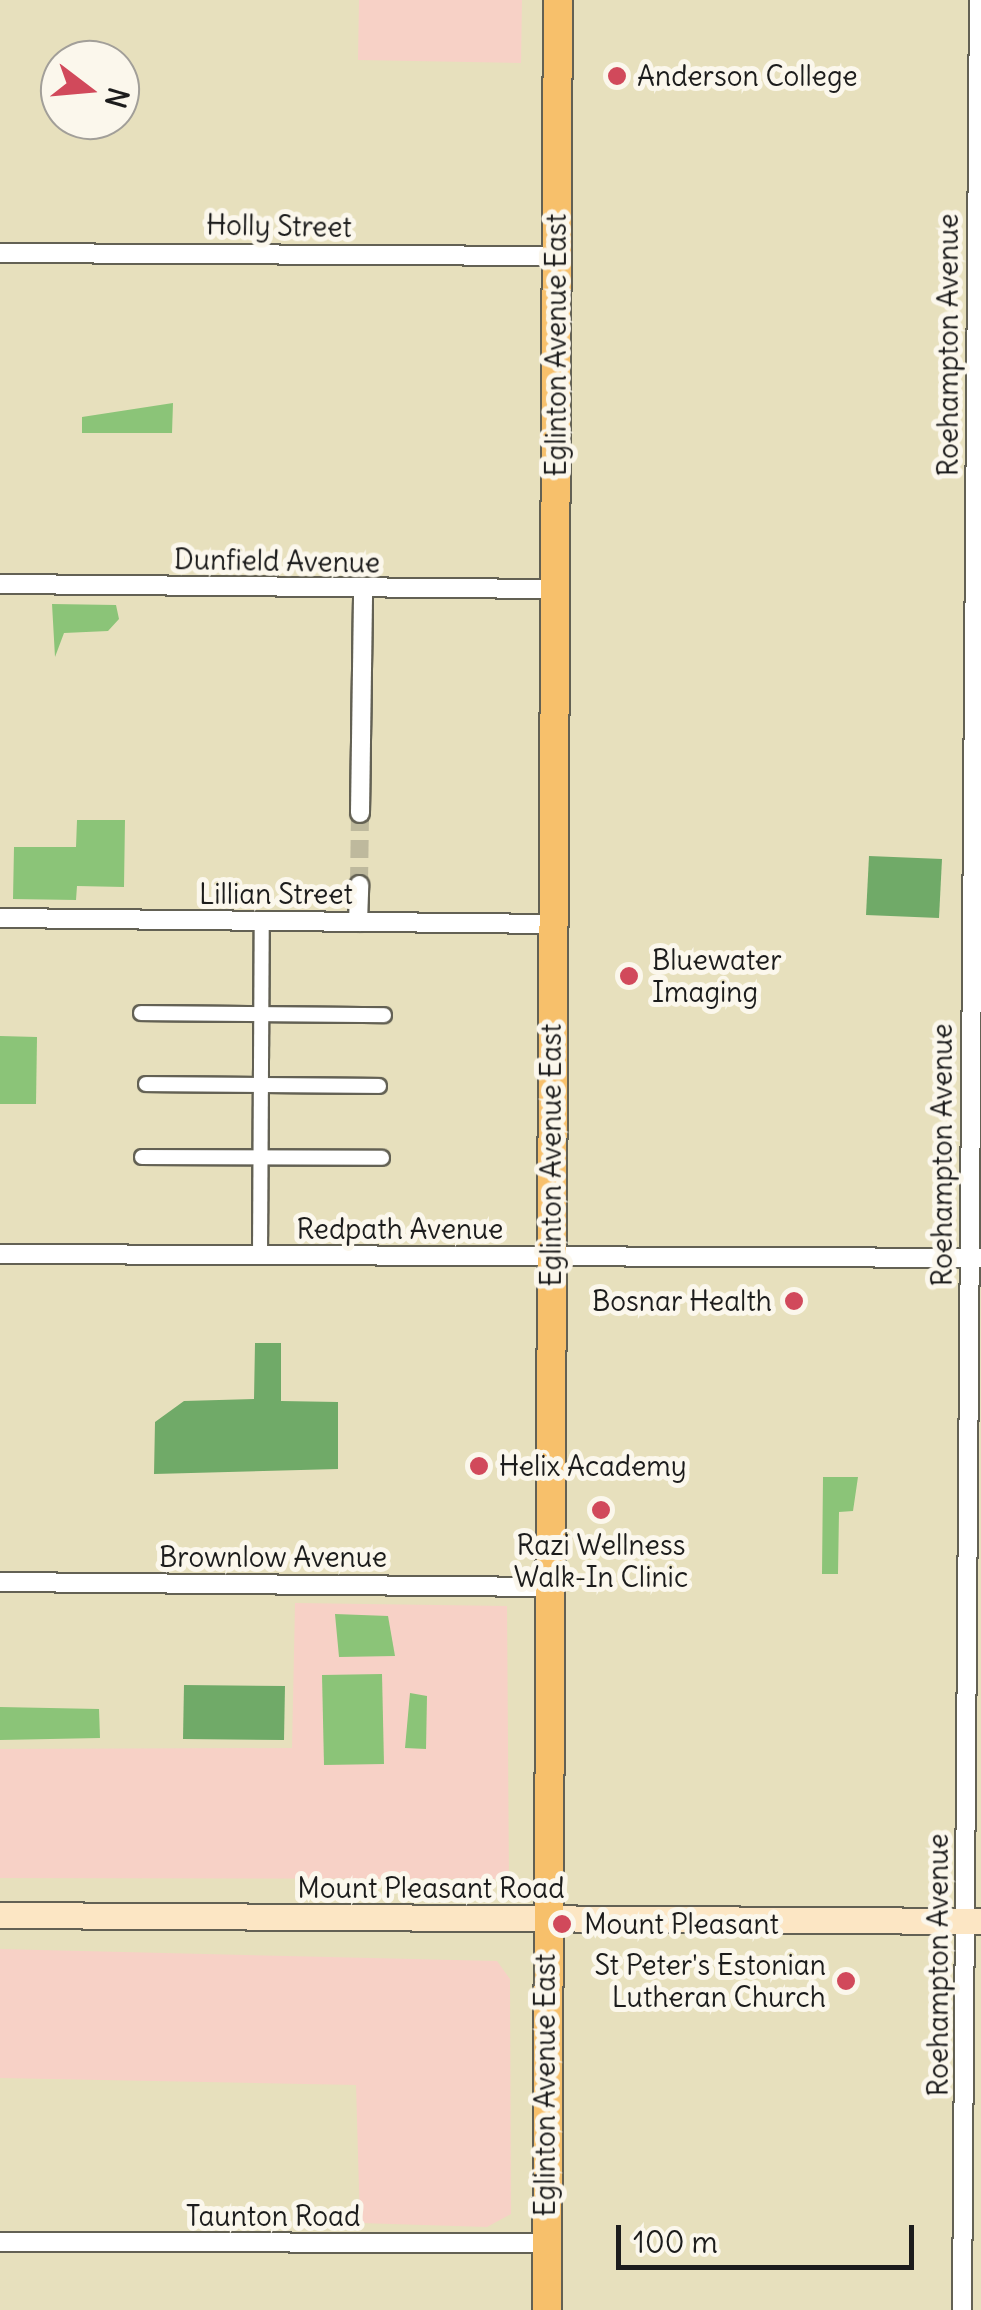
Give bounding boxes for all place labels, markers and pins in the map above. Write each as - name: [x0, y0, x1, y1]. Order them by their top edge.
- place label: Anderson College: [637, 59, 858, 93]
- marker: Anderson College: [606, 65, 628, 87]
- place label: Bluewater Imaging: [652, 943, 782, 1009]
- marker: Bluewater Imaging: [616, 963, 642, 989]
- place label: Bosnar Health: [592, 1284, 772, 1318]
- marker: Bosnar Health: [781, 1288, 807, 1314]
- place label: Helix Academy: [499, 1449, 687, 1483]
- marker: Helix Academy: [468, 1455, 490, 1477]
- marker: Razi Wellness Walk-In Clinic: [588, 1497, 614, 1523]
- place label: Razi Wellness Walk-In Clinic: [514, 1528, 688, 1594]
- place label: Mount Pleasant: [584, 1907, 779, 1941]
- marker: Mount Pleasant: [549, 1911, 575, 1937]
- place label: St Peter's Estonian Lutheran Church: [595, 1948, 826, 2014]
- marker: St Peter's Estonian Lutheran Church: [835, 1970, 857, 1992]

